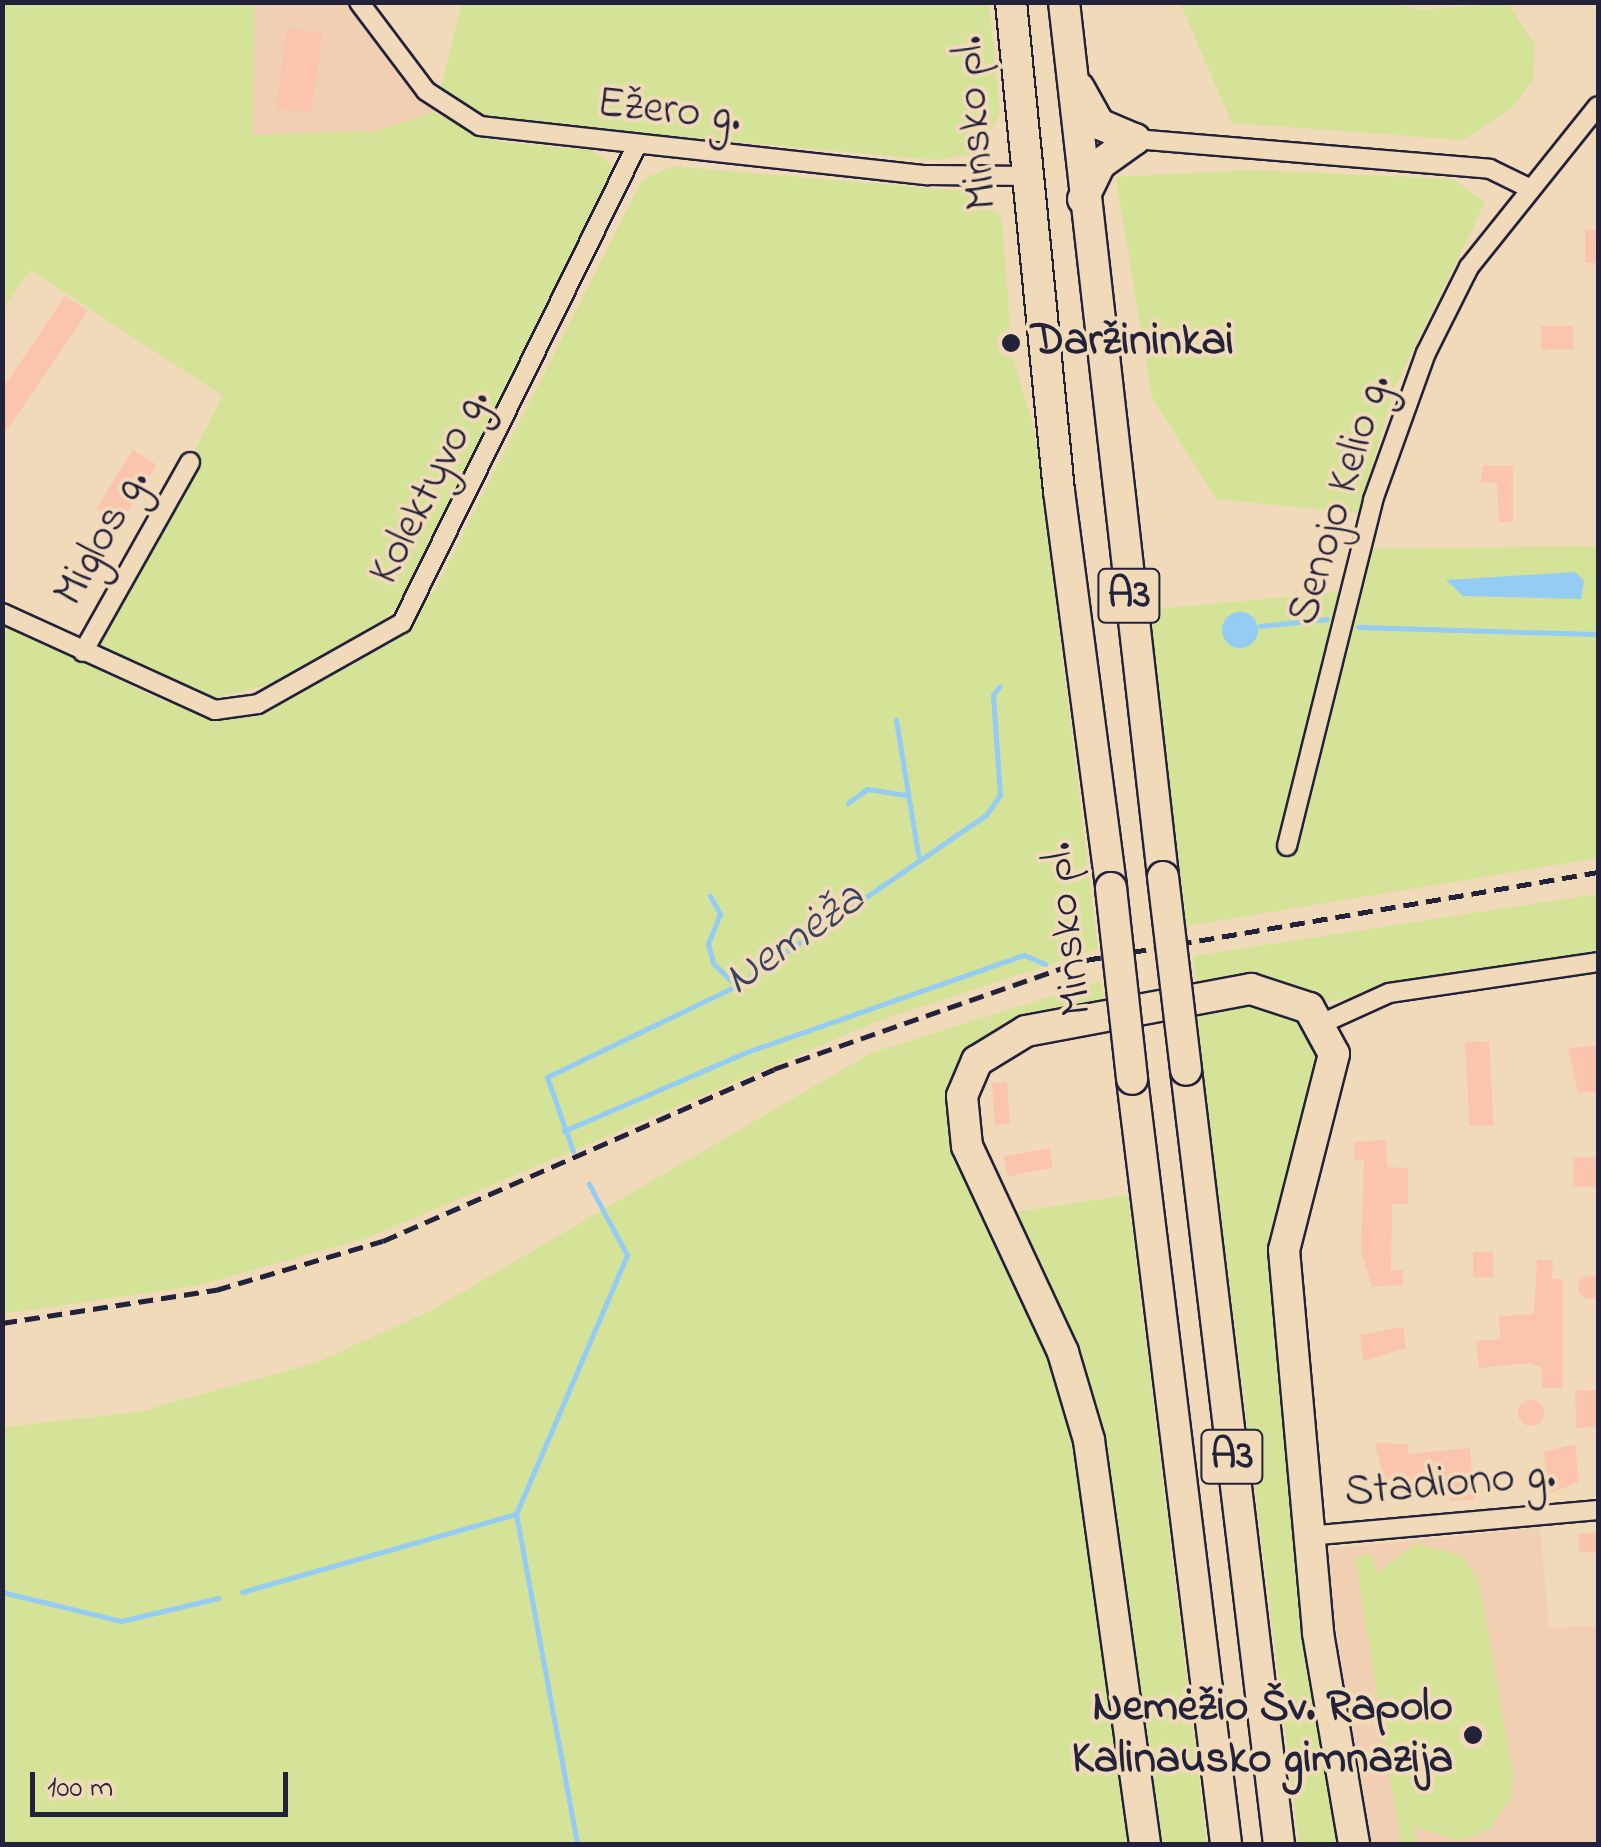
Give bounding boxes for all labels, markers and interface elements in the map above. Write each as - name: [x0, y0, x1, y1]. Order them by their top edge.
- street label: Minsko pl.: [942, 34, 1012, 212]
- street label: Ežero g.: [594, 78, 744, 146]
- place label: Daržininkai: [1031, 316, 1234, 370]
- marker: Daržininkai: [1000, 332, 1022, 354]
- street label: Senojo Kelio g.: [1277, 368, 1405, 632]
- street label: Kolektyvo g.: [359, 380, 503, 594]
- street label: Miglos g.: [43, 460, 163, 616]
- road number: A3: [1096, 559, 1162, 633]
- street label: Minsko pl.: [1032, 839, 1106, 1019]
- water label: Nemėža: [713, 871, 877, 1009]
- road number: A3: [1200, 1420, 1264, 1494]
- street label: Stadiono g.: [1342, 1449, 1558, 1521]
- place label: Nemėžio Šv. Rapolo Kalinausko gimnazija: [1072, 1682, 1453, 1788]
- marker: Nemėžio Šv. Rapolo Kalinausko gimnazija: [1462, 1724, 1484, 1746]
- scale bar: [35, 1752, 292, 1814]
- text: 100 m: [47, 1767, 113, 1811]

